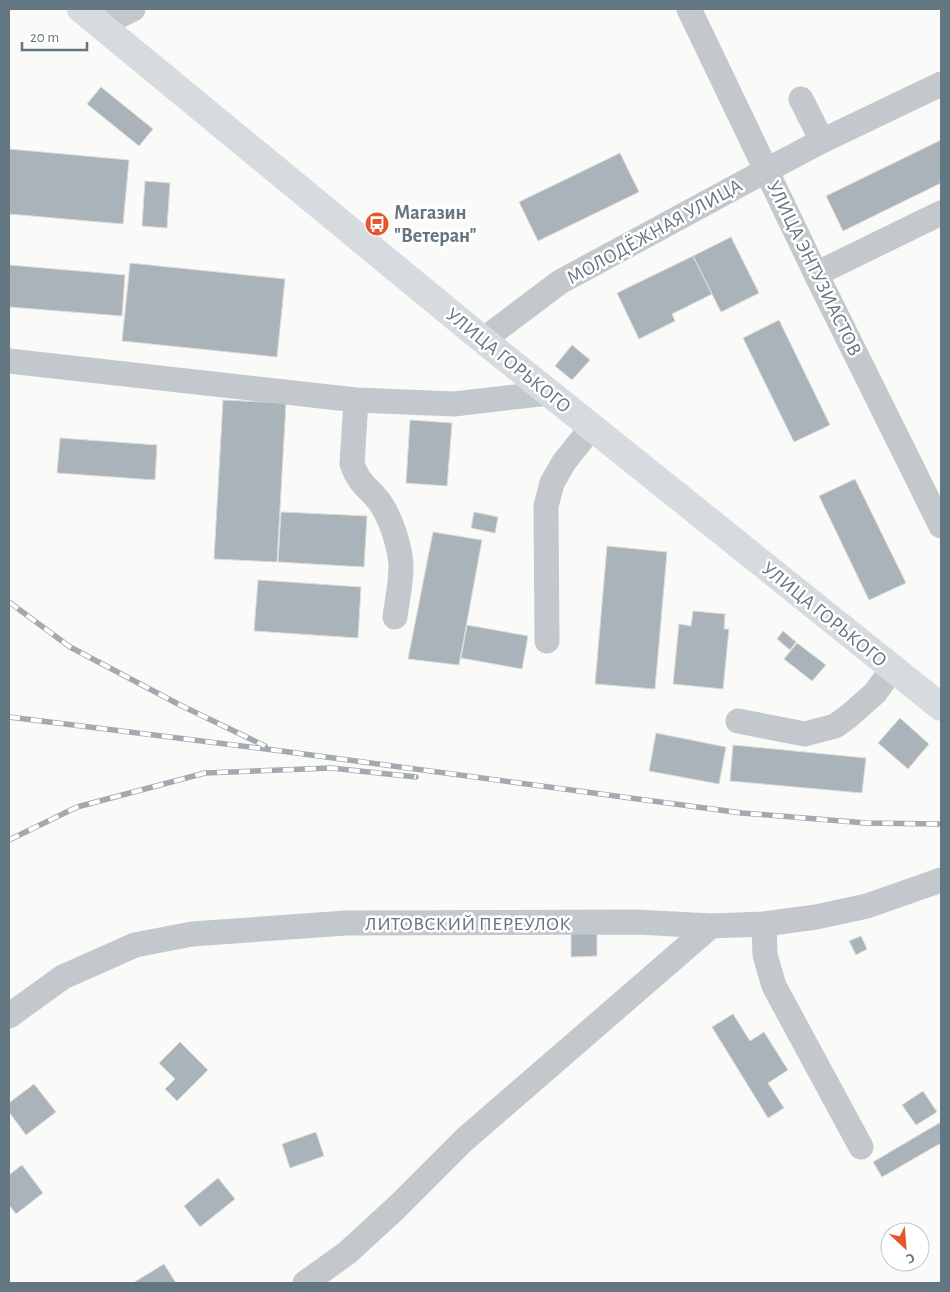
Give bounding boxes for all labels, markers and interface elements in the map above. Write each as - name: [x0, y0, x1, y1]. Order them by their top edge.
- scale bar: [22, 20, 88, 52]
- text: 20 m: [30, 30, 59, 45]
- street label: МОЛОДЁЖНАЯ УЛИЦА: [564, 175, 746, 288]
- street label: УЛИЦА ЭНТУЗИАСТОВ: [763, 178, 865, 359]
- place label: Магазин "Ветеран": [394, 203, 477, 246]
- bus stop icon: Магазин "Ветеран": [364, 211, 390, 237]
- street label: УЛИЦА ГОРЬКОГО: [442, 304, 575, 417]
- street label: УЛИЦА ГОРЬКОГО: [758, 558, 891, 671]
- street label: ЛИТОВСКИЙ ПЕРЕУЛОК: [365, 914, 571, 934]
- north arrow: [880, 1222, 930, 1272]
- text: С: [903, 1250, 917, 1266]

